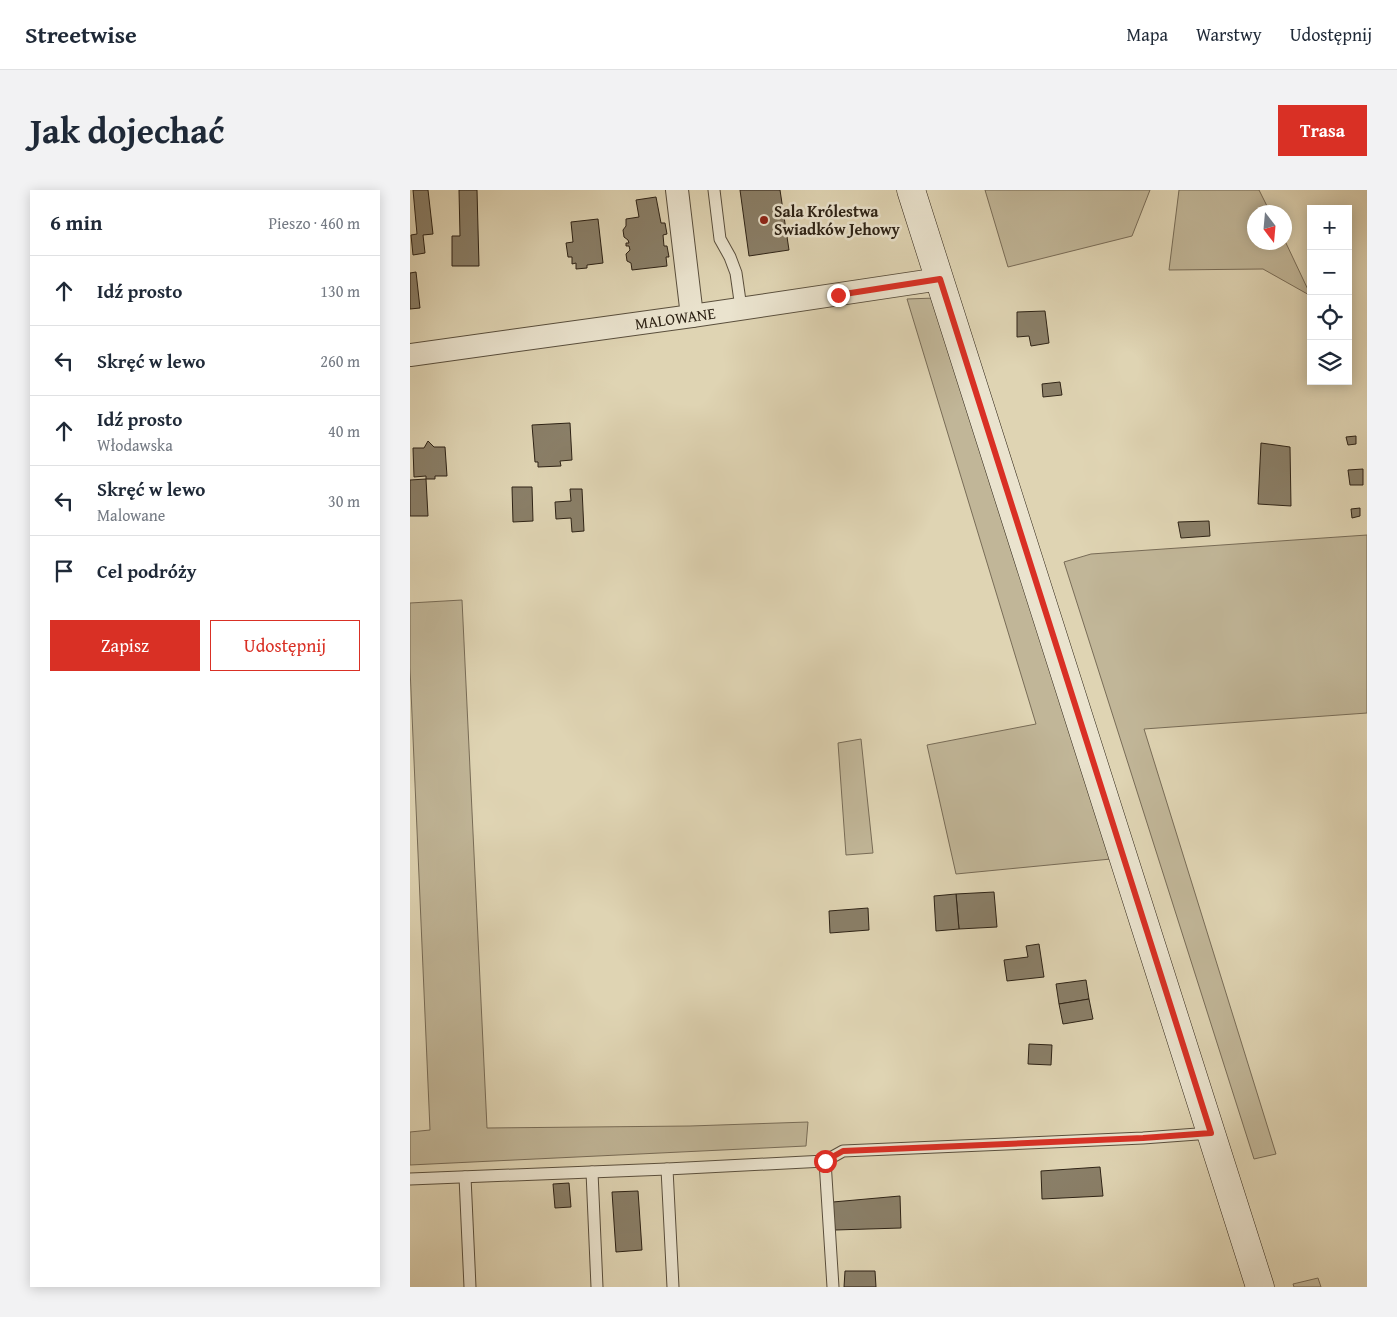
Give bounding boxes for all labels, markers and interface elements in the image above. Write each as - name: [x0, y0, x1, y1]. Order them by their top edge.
- text: Streetwise: [25, 17, 137, 52]
- text: Mapa: [1126, 21, 1168, 48]
- text: Warstwy: [1196, 21, 1262, 48]
- text: Udostępnij: [1290, 21, 1372, 48]
- text: Jak dojechać: [30, 105, 224, 156]
- button: Trasa: [1278, 105, 1367, 156]
- place label: Sala Królestwa Swiadków Jehowy: [774, 199, 901, 241]
- north arrow: [1247, 205, 1292, 250]
- map controls: [1307, 205, 1352, 385]
- button: +: [1307, 205, 1352, 250]
- text: 6 min: [50, 207, 102, 238]
- text: Pieszo · 460 m: [268, 211, 360, 235]
- marker: Sala Królestwa Swiadków Jehowy: [758, 214, 770, 226]
- button: −: [1307, 250, 1352, 295]
- icon: ahead: [50, 277, 78, 305]
- text: Idź prosto: [97, 277, 182, 305]
- text: 130 m: [320, 279, 360, 303]
- route end: [827, 284, 850, 307]
- button: locate: [1307, 295, 1352, 340]
- street label: MALOWANE: [633, 300, 717, 336]
- button: layers: [1307, 340, 1352, 385]
- icon: left: [50, 347, 78, 375]
- text: Skręć w lewo: [97, 347, 205, 375]
- text: 260 m: [320, 349, 360, 373]
- text: Idź prosto: [97, 405, 182, 433]
- icon: ahead: [50, 417, 78, 445]
- text: 40 m: [328, 419, 360, 443]
- text: Włodawska: [97, 433, 173, 457]
- text: Skręć w lewo: [97, 475, 205, 503]
- icon: left: [50, 487, 78, 515]
- text: 30 m: [328, 489, 360, 513]
- text: Malowane: [97, 503, 165, 527]
- icon: arrive: [50, 557, 78, 585]
- text: Cel podróży: [97, 557, 197, 585]
- button: Zapisz: [50, 620, 200, 671]
- button: Udostępnij: [210, 620, 360, 671]
- route start: [814, 1150, 837, 1173]

